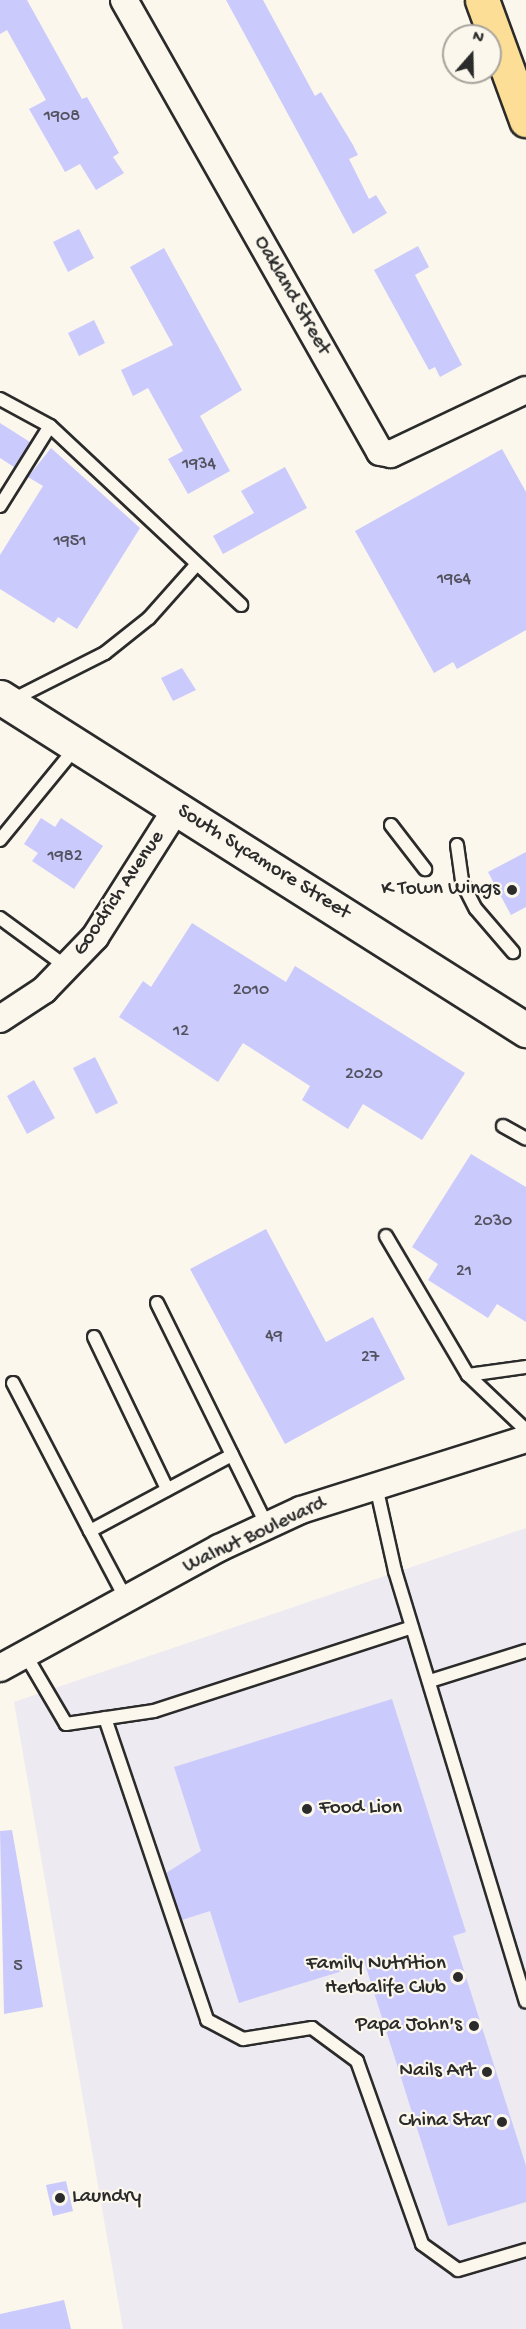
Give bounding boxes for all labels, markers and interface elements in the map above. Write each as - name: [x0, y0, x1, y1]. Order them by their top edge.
- north arrow: [442, 24, 502, 84]
- text: N: [469, 28, 486, 49]
- house number: 1908: [44, 106, 80, 128]
- street label: Oakland Street: [247, 232, 335, 360]
- house number: 1934: [182, 454, 216, 476]
- house number: 1951: [53, 531, 87, 553]
- house number: 1964: [437, 569, 471, 591]
- street label: South Sycamore Street: [172, 800, 354, 926]
- street label: Goodrich Avenue: [69, 826, 171, 962]
- house number: 1982: [48, 846, 82, 868]
- place label: K Town Wings: [381, 877, 500, 903]
- marker: K Town Wings: [505, 883, 519, 897]
- house number: 2010: [233, 980, 269, 1002]
- house number: 12: [173, 1021, 189, 1043]
- house number: 2020: [345, 1064, 383, 1086]
- house number: 2030: [474, 1211, 512, 1233]
- house number: 21: [456, 1261, 472, 1283]
- house number: 49: [265, 1326, 283, 1348]
- house number: 27: [361, 1347, 379, 1369]
- street label: Walnut Boulevard: [179, 1492, 331, 1580]
- place label: Food Lion: [319, 1796, 402, 1822]
- marker: Food Lion: [300, 1802, 314, 1816]
- place label: Family Nutrition Herbalife Club: [306, 1952, 446, 2002]
- house number: 5: [13, 1956, 23, 1978]
- marker: Family Nutrition Herbalife Club: [451, 1970, 465, 1984]
- place label: Papa John's: [355, 2013, 462, 2039]
- marker: Papa John's: [467, 2019, 481, 2033]
- place label: Nails Art: [399, 2059, 475, 2085]
- marker: Nails Art: [480, 2065, 494, 2079]
- place label: China Star: [399, 2109, 490, 2135]
- marker: China Star: [495, 2115, 509, 2129]
- place label: Laundry: [72, 2185, 141, 2211]
- marker: Laundry: [53, 2191, 67, 2205]

